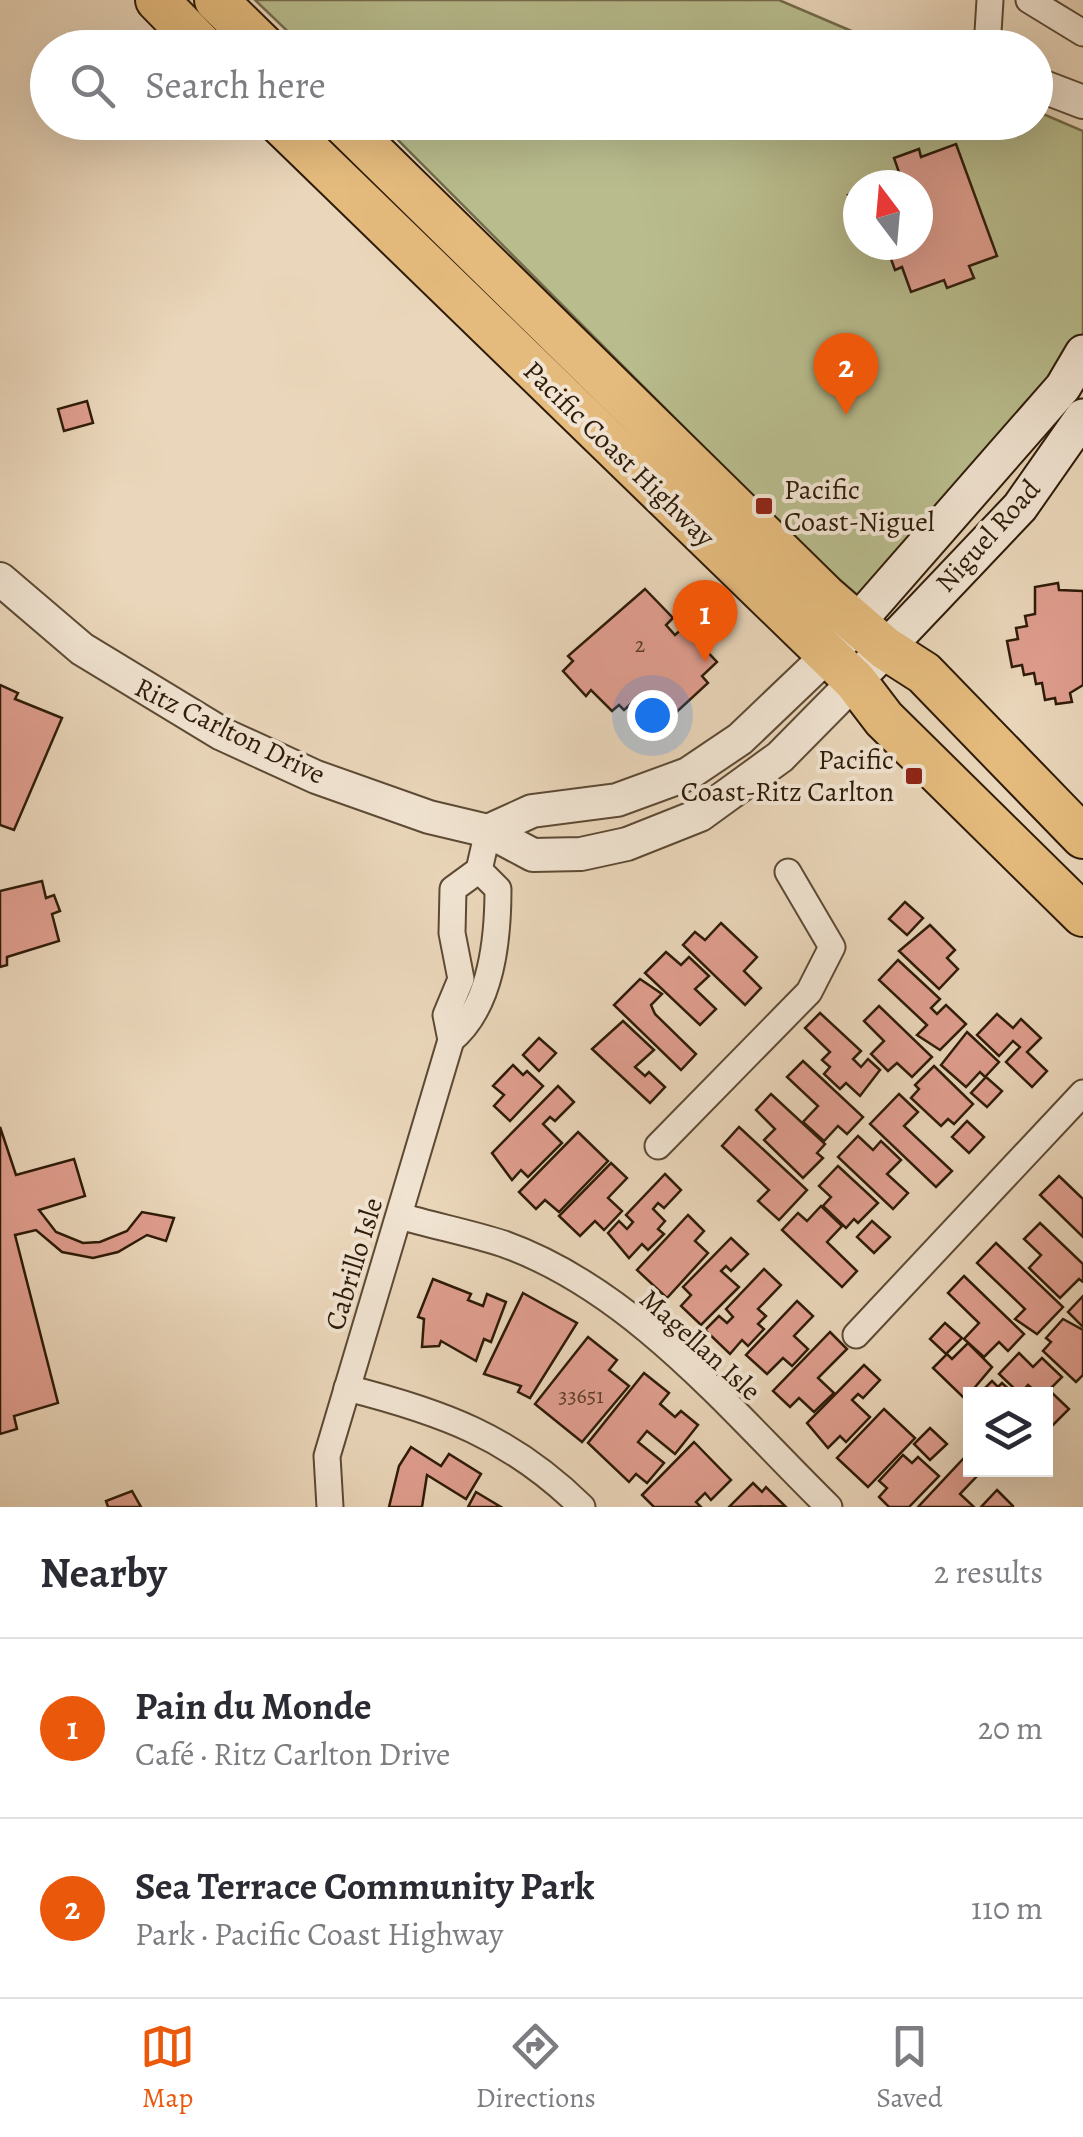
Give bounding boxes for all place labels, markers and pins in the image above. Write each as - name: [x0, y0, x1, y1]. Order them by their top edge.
- pin: 2: [814, 332, 878, 415]
- place label: Pacific Coast-Niguel: [784, 471, 935, 541]
- marker: Pacific Coast-Niguel: [753, 495, 775, 517]
- pin: 1: [672, 580, 738, 662]
- place label: Pacific Coast-Ritz Carlton: [681, 741, 894, 811]
- marker: Pacific Coast-Ritz Carlton: [903, 765, 925, 787]

